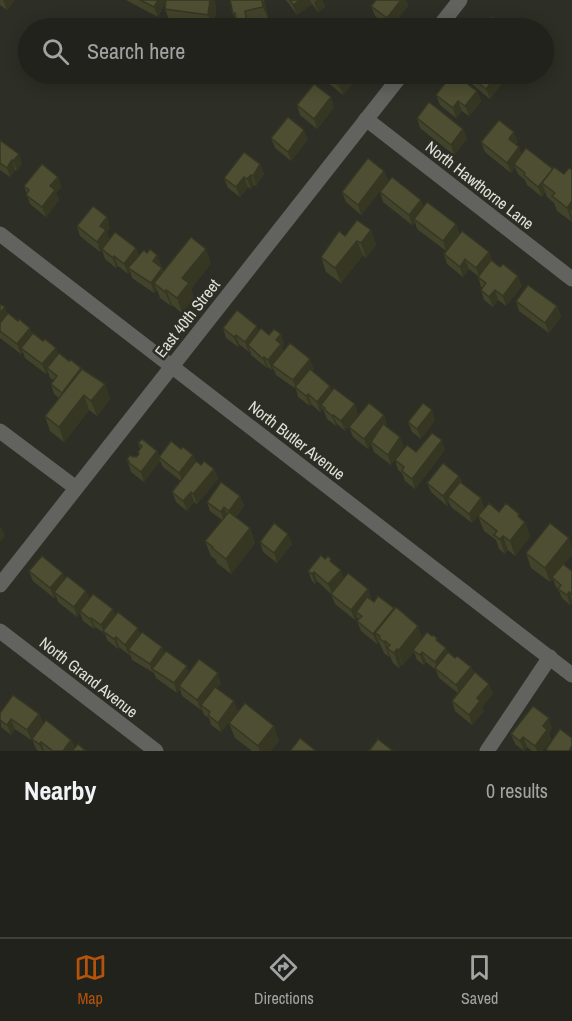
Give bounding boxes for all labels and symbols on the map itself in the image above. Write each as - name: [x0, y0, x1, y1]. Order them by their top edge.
- street label: North Hawthorne Lane: [421, 136, 539, 234]
- street label: East 40th Street: [149, 274, 225, 362]
- street label: North Butler Avenue: [244, 395, 350, 485]
- street label: North Grand Avenue: [35, 632, 143, 722]

